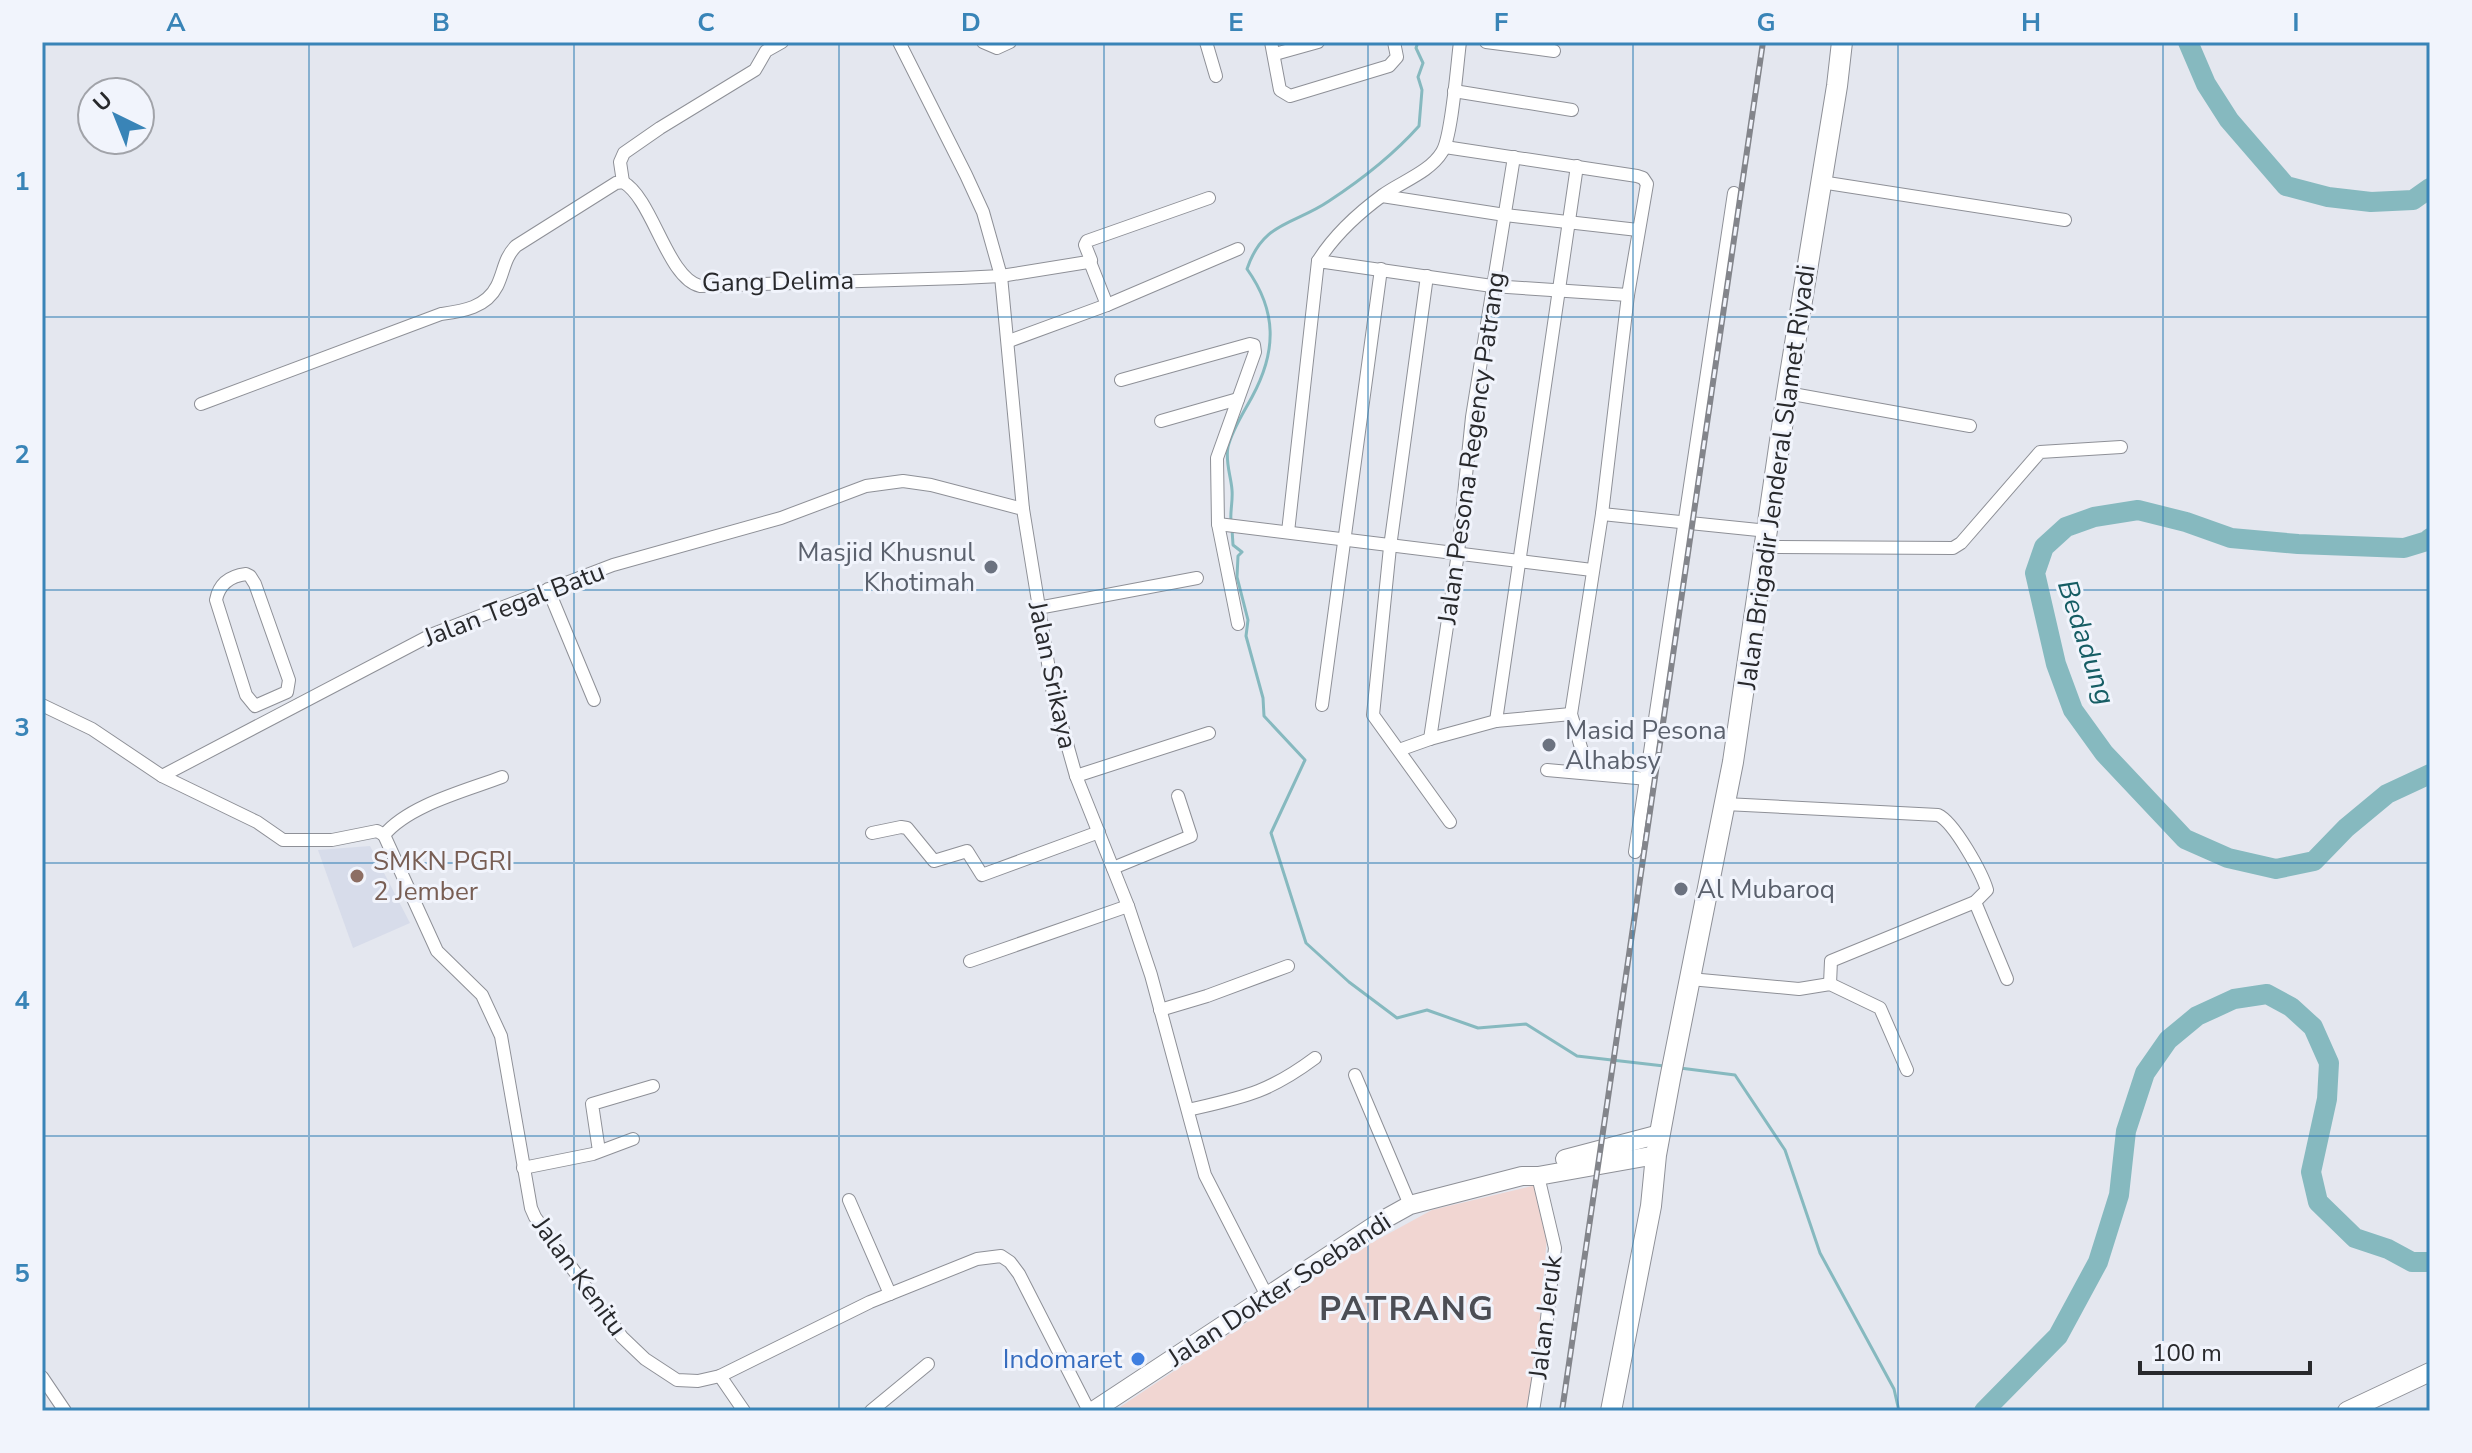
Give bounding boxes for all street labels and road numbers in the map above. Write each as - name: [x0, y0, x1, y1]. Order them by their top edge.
- street label: Gang Delima: [702, 263, 854, 300]
- street label: Jalan Brigadir Jenderal Slamet Riyadi: [1729, 263, 1824, 693]
- street label: Jalan Pesona Regency Patrang: [1429, 270, 1514, 628]
- street label: Jalan Tegal Batu: [418, 554, 610, 655]
- street label: Jalan Srikaya: [1020, 597, 1085, 752]
- street label: Jalan Dokter Soebandi: [1160, 1204, 1398, 1375]
- street label: Jalan Kenitu: [524, 1209, 635, 1343]
- street label: Jalan Jeruk: [1520, 1252, 1571, 1382]

